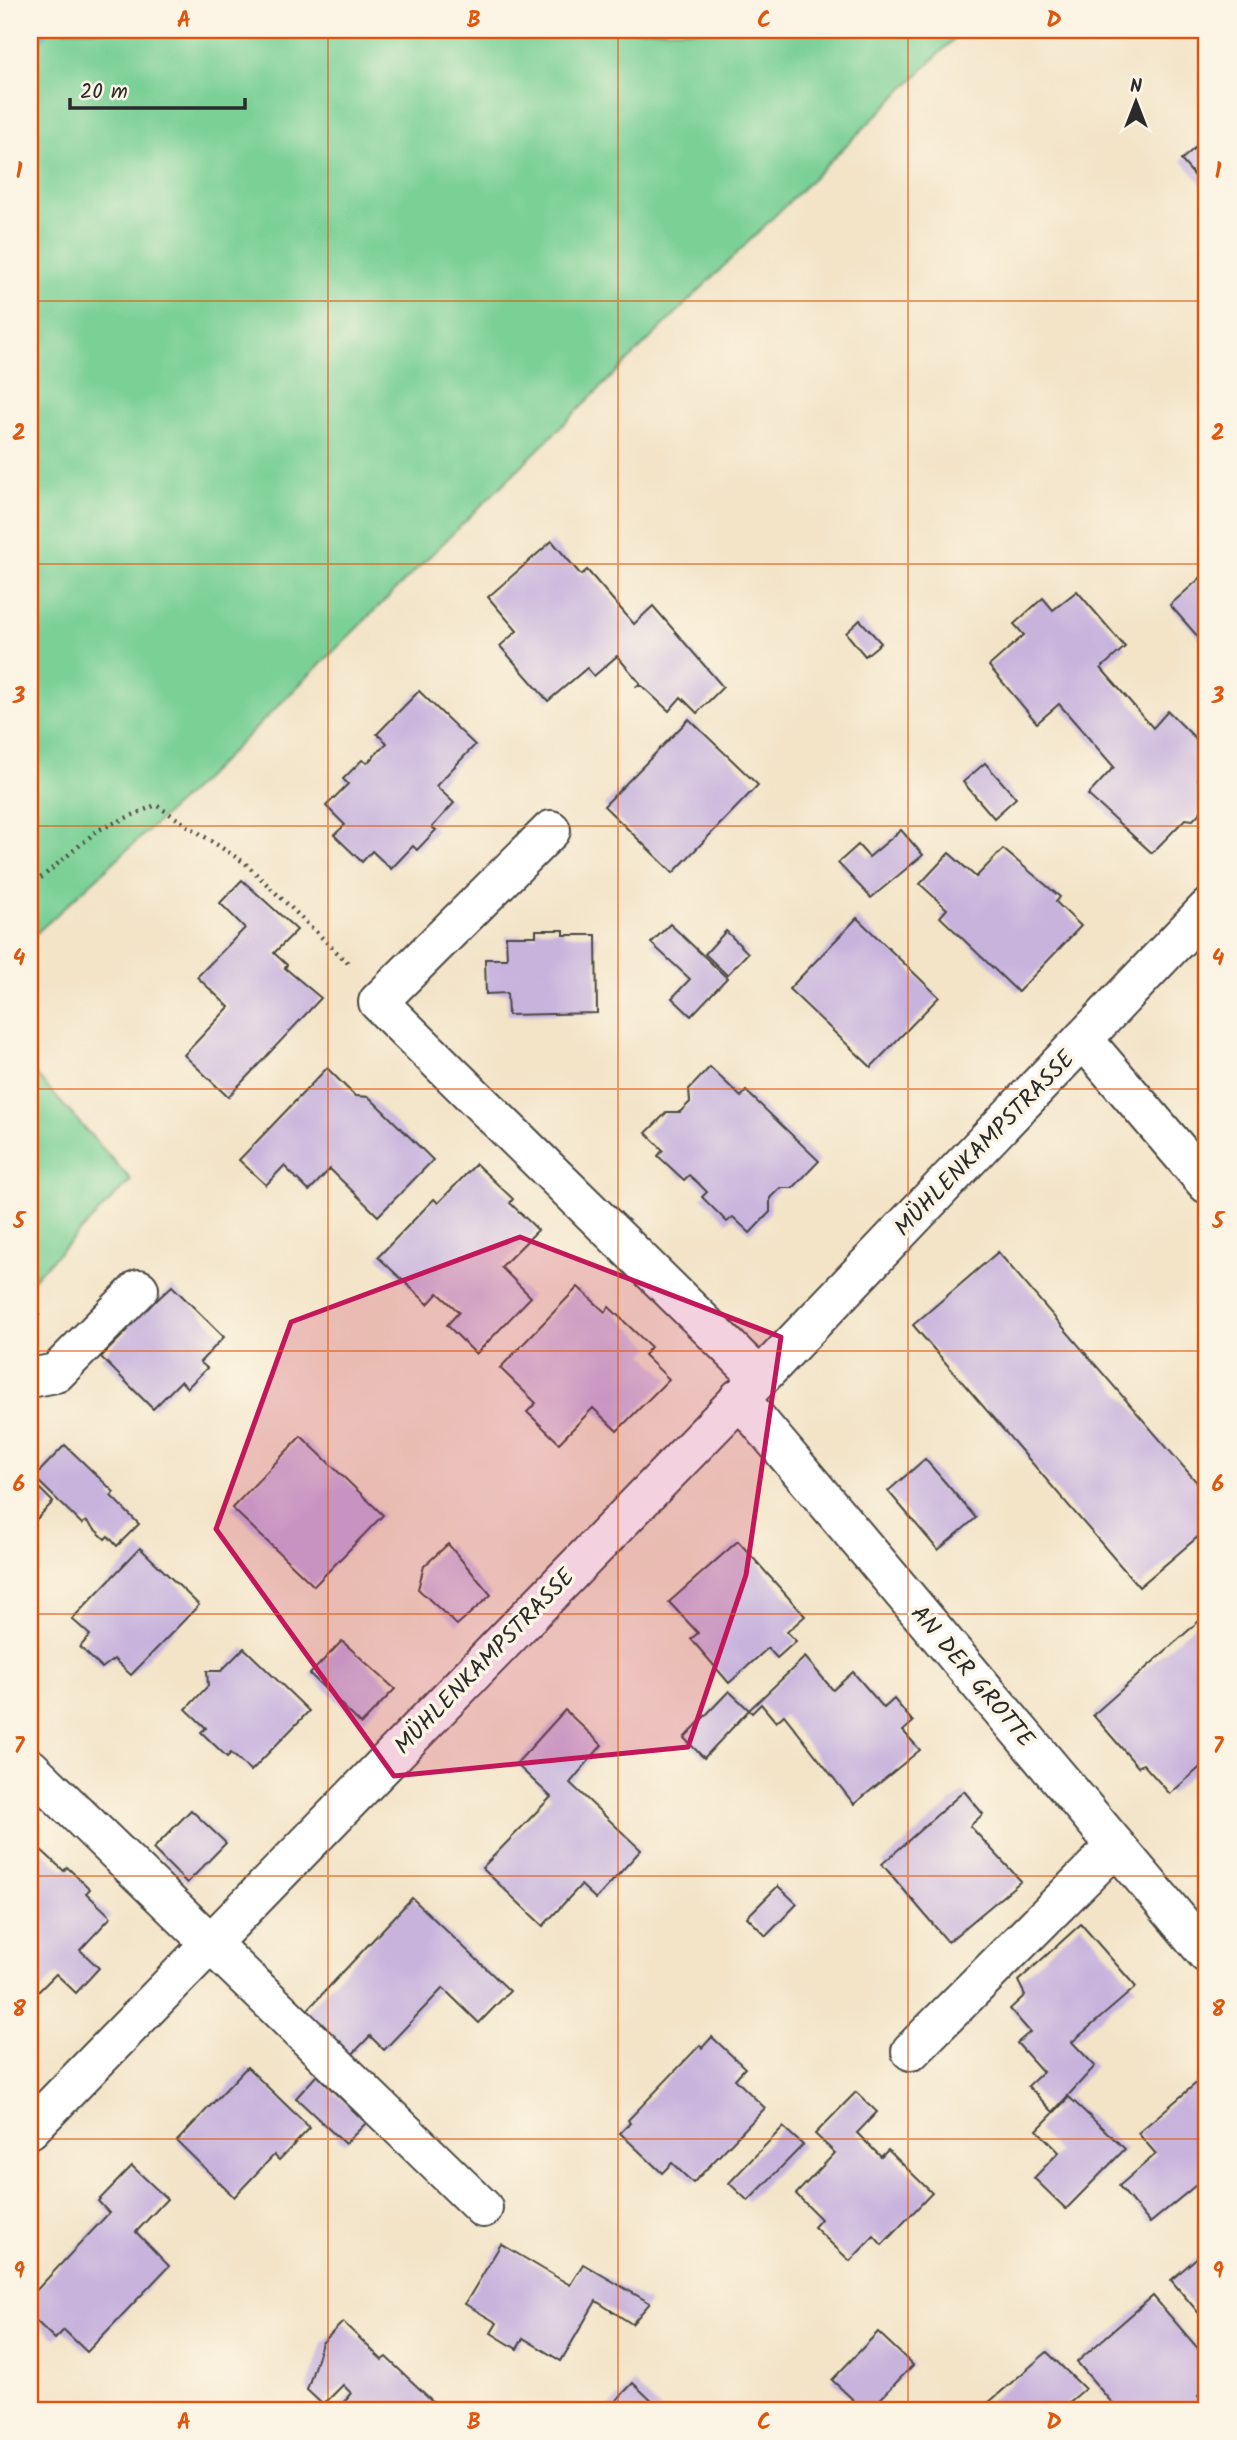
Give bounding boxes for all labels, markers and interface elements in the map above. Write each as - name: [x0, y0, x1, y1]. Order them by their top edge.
- text: A: [177, 3, 191, 39]
- text: B: [467, 3, 481, 39]
- text: C: [757, 3, 771, 39]
- text: D: [1046, 3, 1062, 39]
- scale bar: [70, 66, 245, 110]
- north arrow: [1100, 66, 1170, 136]
- text: N: [1130, 72, 1142, 102]
- text: 20 m: [80, 76, 128, 109]
- text: 1: [16, 154, 23, 190]
- text: 1: [1215, 154, 1222, 190]
- text: 2: [12, 416, 26, 452]
- text: 2: [1211, 416, 1225, 452]
- text: 3: [12, 679, 26, 715]
- text: 3: [1211, 679, 1225, 715]
- text: 4: [13, 941, 26, 977]
- text: 4: [1212, 941, 1225, 977]
- street label: MÜHLENKAMPSTRASSE: [885, 1041, 1086, 1246]
- text: 5: [12, 1204, 27, 1240]
- text: 5: [1211, 1204, 1226, 1240]
- text: 6: [13, 1467, 25, 1503]
- text: 6: [1212, 1467, 1224, 1503]
- street label: MÜHLENKAMPSTRASSE: [385, 1559, 586, 1764]
- street label: AN DER GROTTE: [900, 1597, 1044, 1758]
- text: 7: [14, 1729, 26, 1765]
- text: 7: [1213, 1729, 1225, 1765]
- text: 8: [12, 1992, 26, 2028]
- text: 8: [1211, 1992, 1225, 2028]
- text: 9: [13, 2254, 25, 2290]
- text: 9: [1212, 2254, 1224, 2290]
- text: A: [177, 2405, 191, 2440]
- text: B: [467, 2405, 481, 2440]
- text: C: [757, 2405, 771, 2440]
- text: D: [1046, 2405, 1062, 2440]

